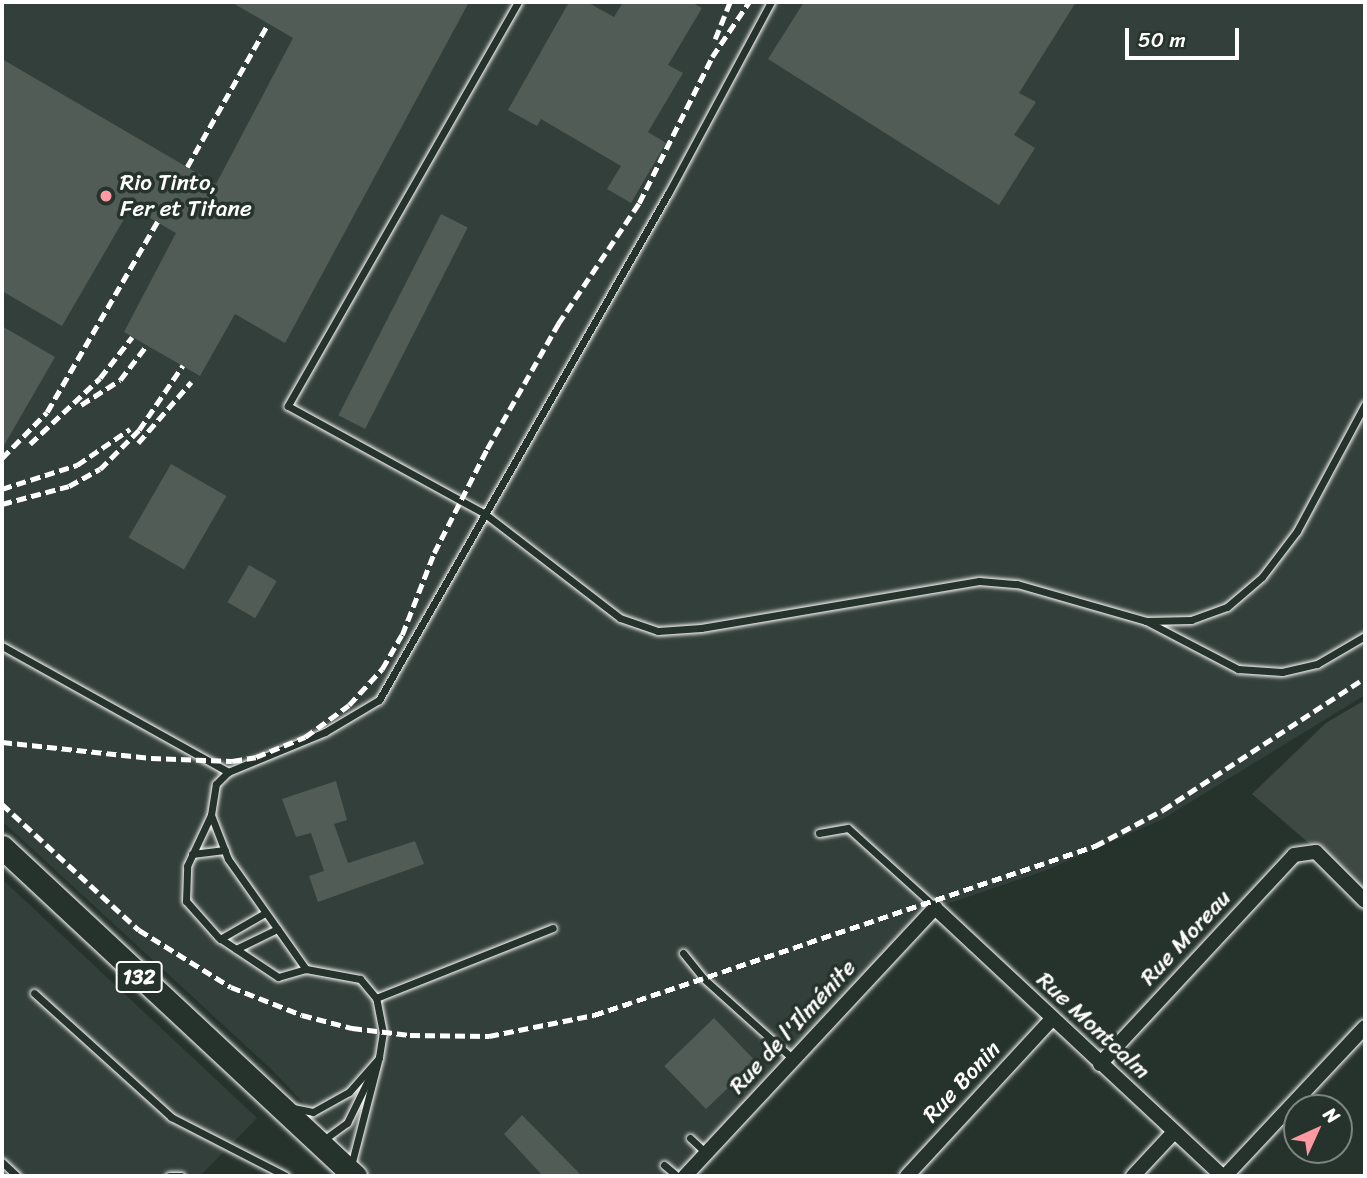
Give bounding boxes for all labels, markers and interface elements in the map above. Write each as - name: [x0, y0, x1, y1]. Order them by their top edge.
- scale bar: [1129, 14, 1243, 58]
- text: 50 m: [1138, 21, 1186, 59]
- place label: Rio Tinto, Fer et Titane: [120, 169, 252, 223]
- marker: Rio Tinto, Fer et Titane: [98, 188, 114, 204]
- street label: Rue Moreau: [1135, 885, 1237, 991]
- street label: Rue de l'Ilménite: [723, 954, 863, 1100]
- road number: 132: [114, 960, 164, 995]
- street label: Rue Montcalm: [1031, 967, 1155, 1085]
- street label: Rue Bonin: [917, 1035, 1007, 1129]
- north arrow: [1283, 1094, 1353, 1164]
- text: N: [1315, 1099, 1348, 1132]

